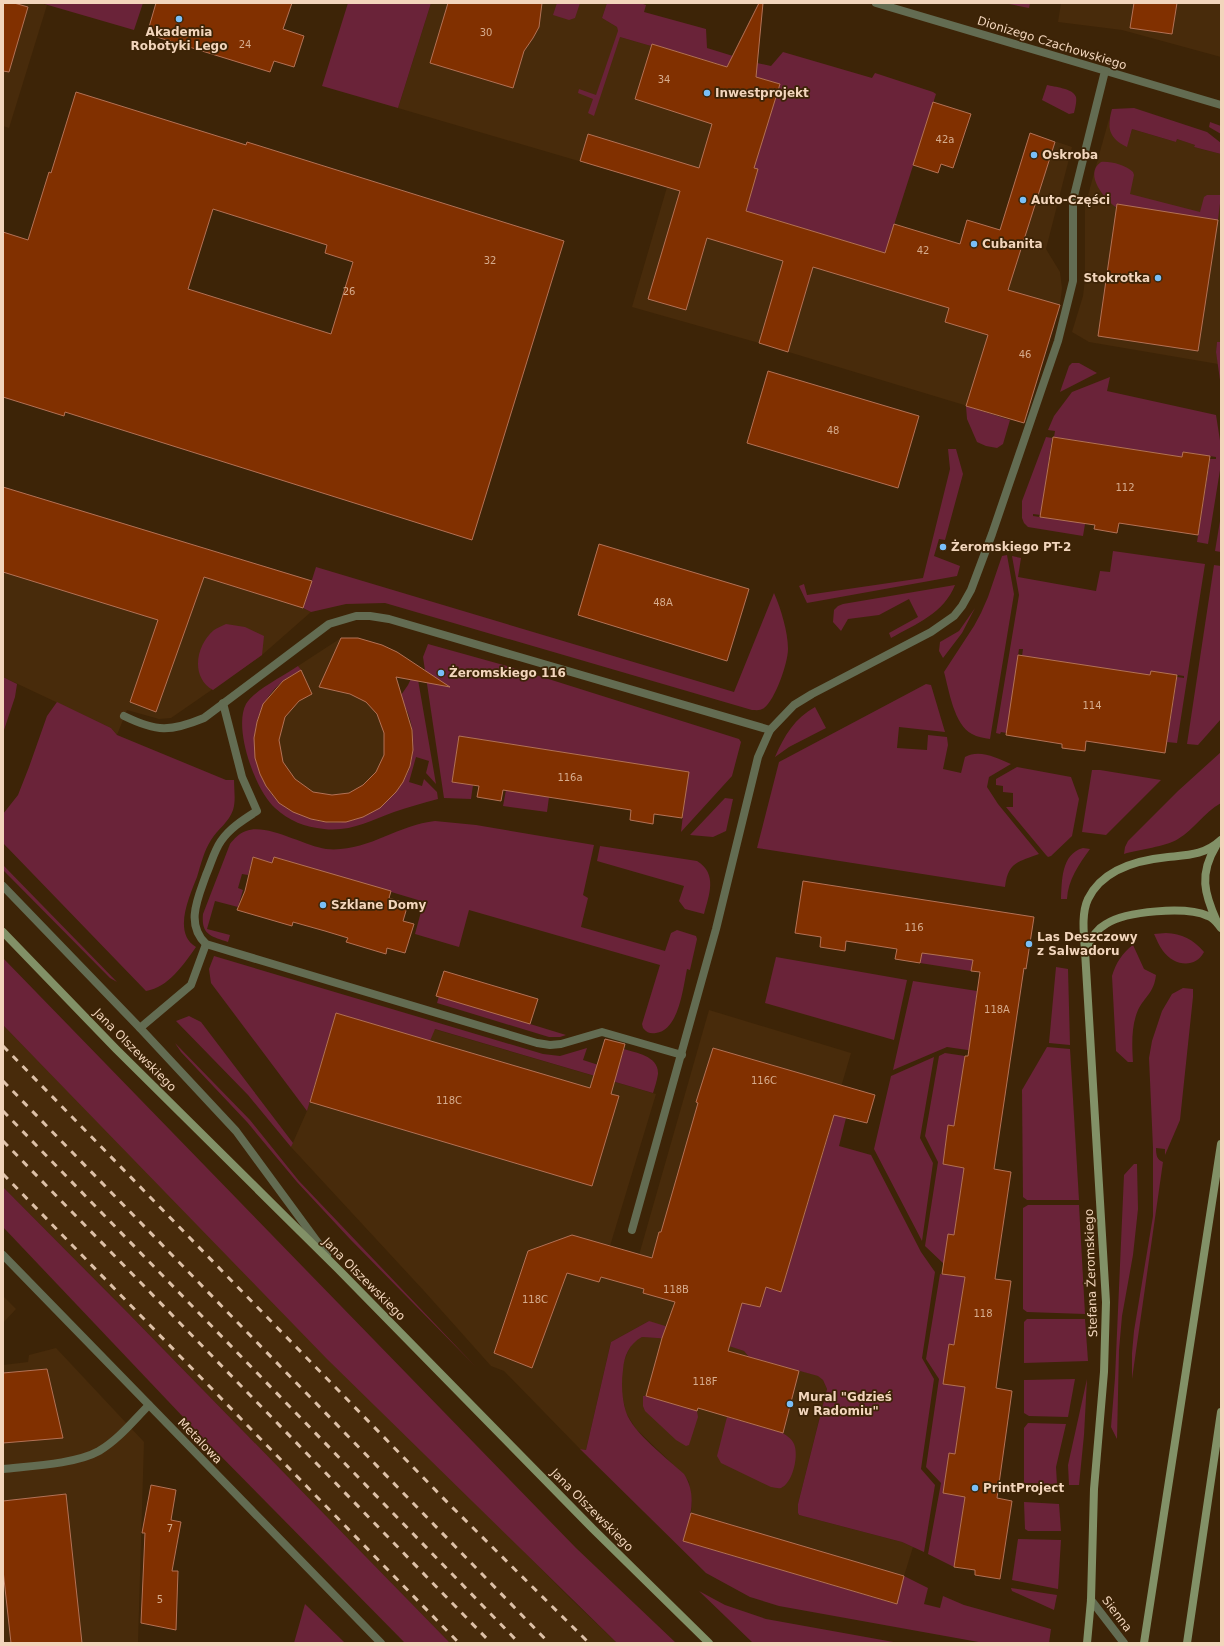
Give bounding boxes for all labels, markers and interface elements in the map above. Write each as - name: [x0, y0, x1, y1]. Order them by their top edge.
- marker: Akademia Robotyki Lego: [174, 14, 184, 24]
- street label: Dionizego Czachowskiego: [976, 14, 1128, 72]
- place label: Akademia Robotyki Lego: [131, 25, 227, 53]
- house number: 30: [480, 27, 492, 38]
- house number: 24: [239, 39, 251, 50]
- house number: 34: [658, 74, 670, 85]
- place label: Inwestprojekt: [715, 86, 809, 100]
- marker: Inwestprojekt: [702, 88, 712, 98]
- house number: 42a: [936, 134, 954, 145]
- place label: Oskroba: [1042, 148, 1098, 162]
- marker: Oskroba: [1029, 150, 1039, 160]
- place label: Auto-Części: [1031, 193, 1110, 207]
- marker: Auto-Części: [1018, 195, 1028, 205]
- place label: Cubanita: [982, 237, 1043, 251]
- marker: Cubanita: [969, 239, 979, 249]
- house number: 42: [917, 245, 929, 256]
- house number: 32: [484, 255, 496, 266]
- place label: Stokrotka: [1083, 271, 1150, 285]
- marker: Stokrotka: [1153, 273, 1163, 283]
- house number: 26: [343, 286, 355, 297]
- house number: 46: [1019, 349, 1031, 360]
- house number: 48: [827, 425, 839, 436]
- house number: 112: [1115, 482, 1135, 493]
- place label: Żeromskiego PT-2: [951, 539, 1071, 554]
- marker: Żeromskiego PT-2: [938, 542, 948, 552]
- house number: 48A: [653, 597, 673, 608]
- place label: Żeromskiego 116: [449, 665, 566, 680]
- marker: Żeromskiego 116: [436, 668, 446, 678]
- house number: 114: [1082, 700, 1102, 711]
- house number: 116a: [557, 772, 583, 783]
- place label: Szklane Domy: [331, 898, 426, 912]
- marker: Szklane Domy: [318, 900, 328, 910]
- house number: 116: [904, 922, 924, 933]
- place label: Las Deszczowy z Salwadoru: [1037, 930, 1138, 958]
- marker: Las Deszczowy z Salwadoru: [1024, 939, 1034, 949]
- house number: 118A: [984, 1004, 1010, 1015]
- street label: Jana Olszewskiego: [90, 1005, 179, 1094]
- house number: 116C: [751, 1075, 777, 1086]
- house number: 118C: [436, 1095, 462, 1106]
- street label: Stefana Żeromskiego: [1081, 1209, 1100, 1337]
- street label: Jana Olszewskiego: [319, 1234, 408, 1323]
- house number: 118B: [663, 1284, 689, 1295]
- house number: 118C: [522, 1294, 548, 1305]
- house number: 118: [973, 1308, 993, 1319]
- house number: 118F: [693, 1376, 718, 1387]
- place label: Mural "Gdzieś w Radomiu": [798, 1390, 892, 1418]
- marker: Mural "Gdzieś w Radomiu": [785, 1399, 795, 1409]
- street label: Metalowa: [175, 1415, 225, 1467]
- street label: Jana Olszewskiego: [547, 1465, 636, 1554]
- place label: PrintProject: [983, 1481, 1064, 1495]
- marker: PrintProject: [970, 1483, 980, 1493]
- house number: 7: [167, 1523, 173, 1534]
- street label: Sienna: [1099, 1593, 1135, 1635]
- house number: 5: [157, 1594, 163, 1605]

